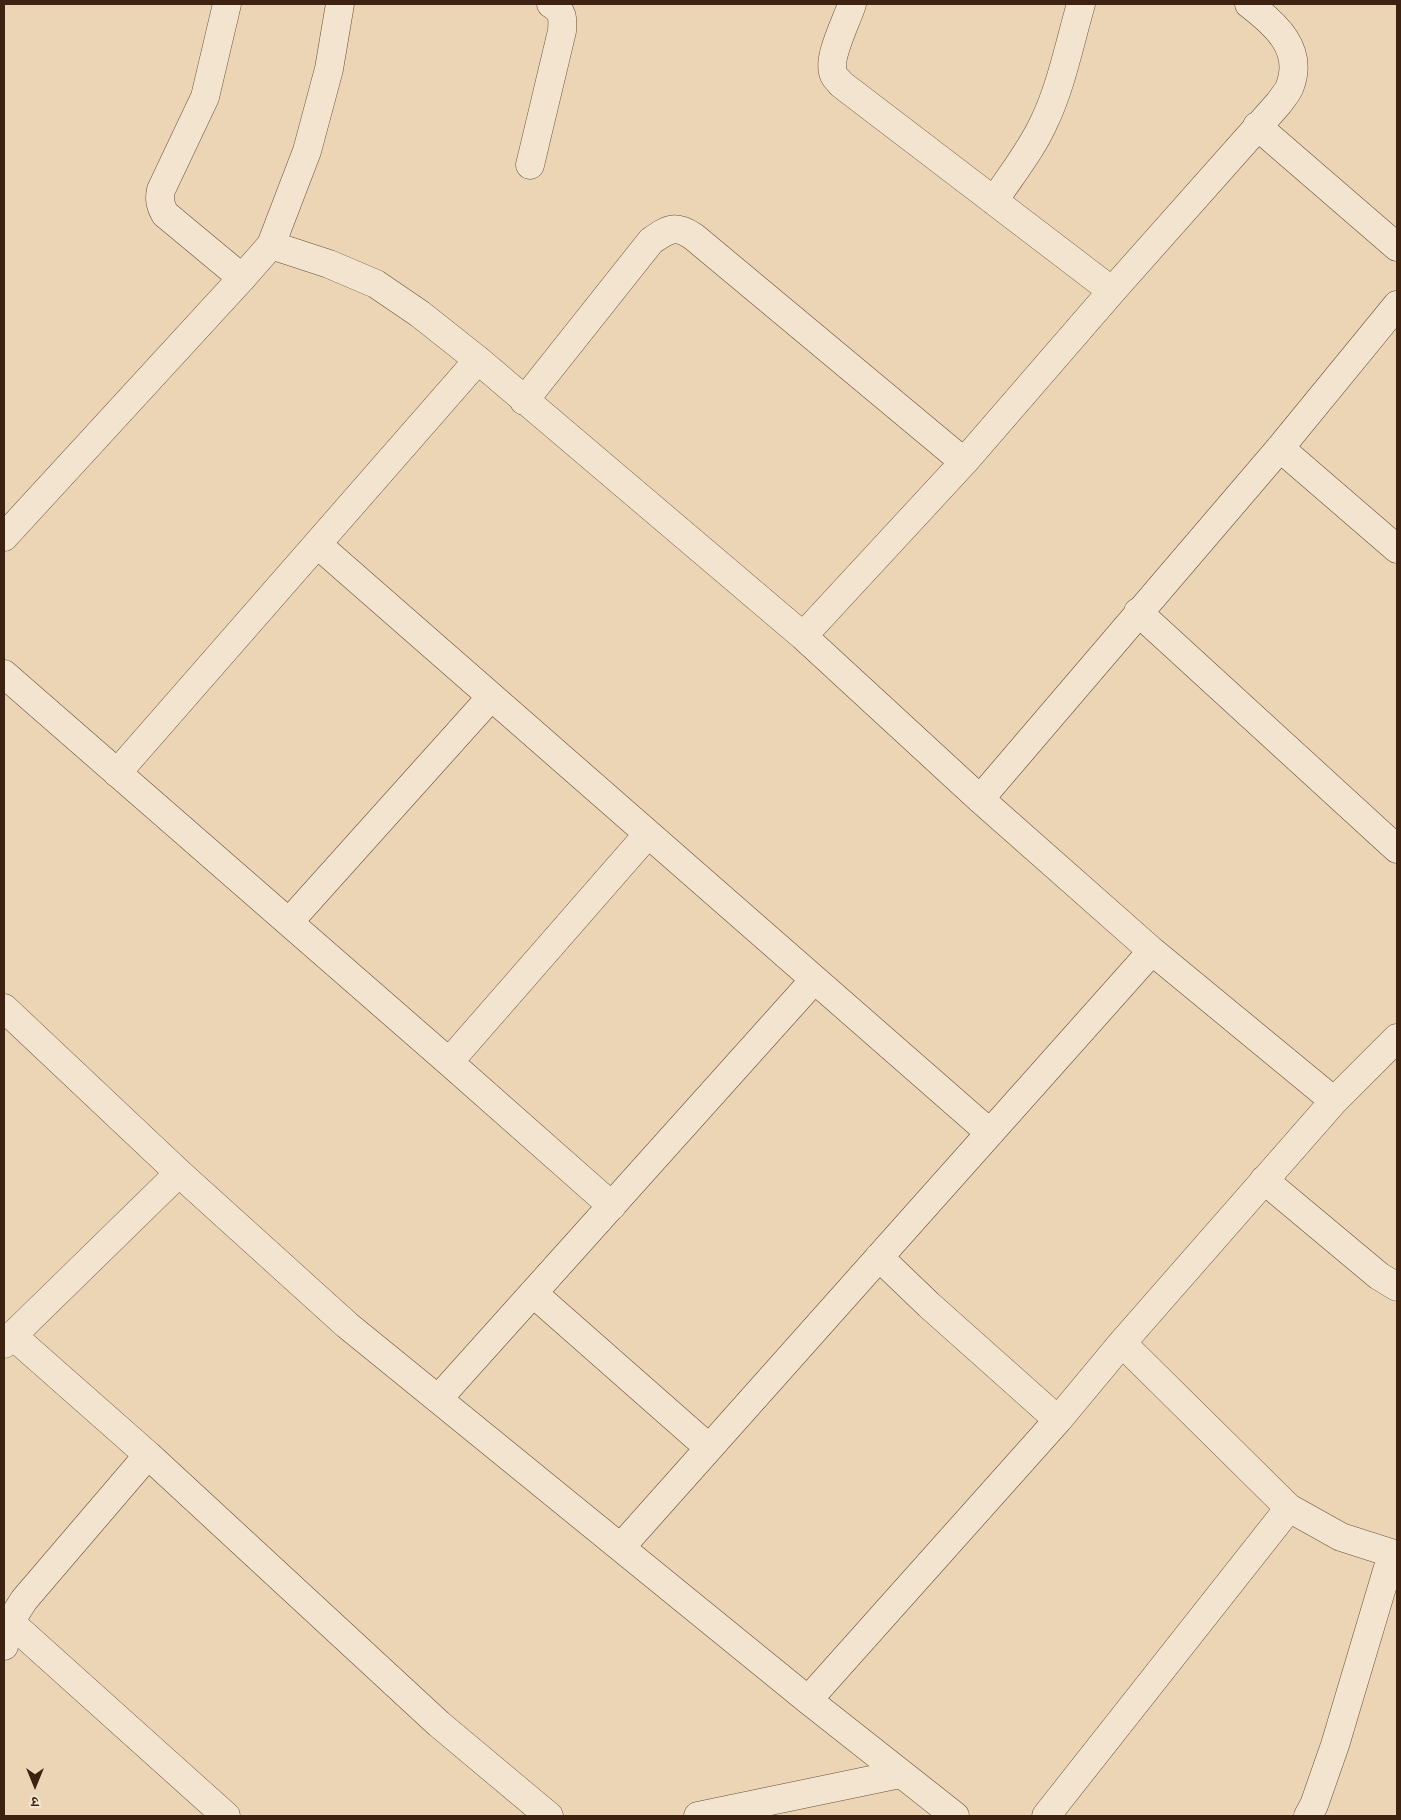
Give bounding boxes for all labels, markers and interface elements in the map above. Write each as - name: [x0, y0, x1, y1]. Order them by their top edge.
- north arrow: [10, 1760, 60, 1810]
- text: उ: [31, 1791, 39, 1810]

